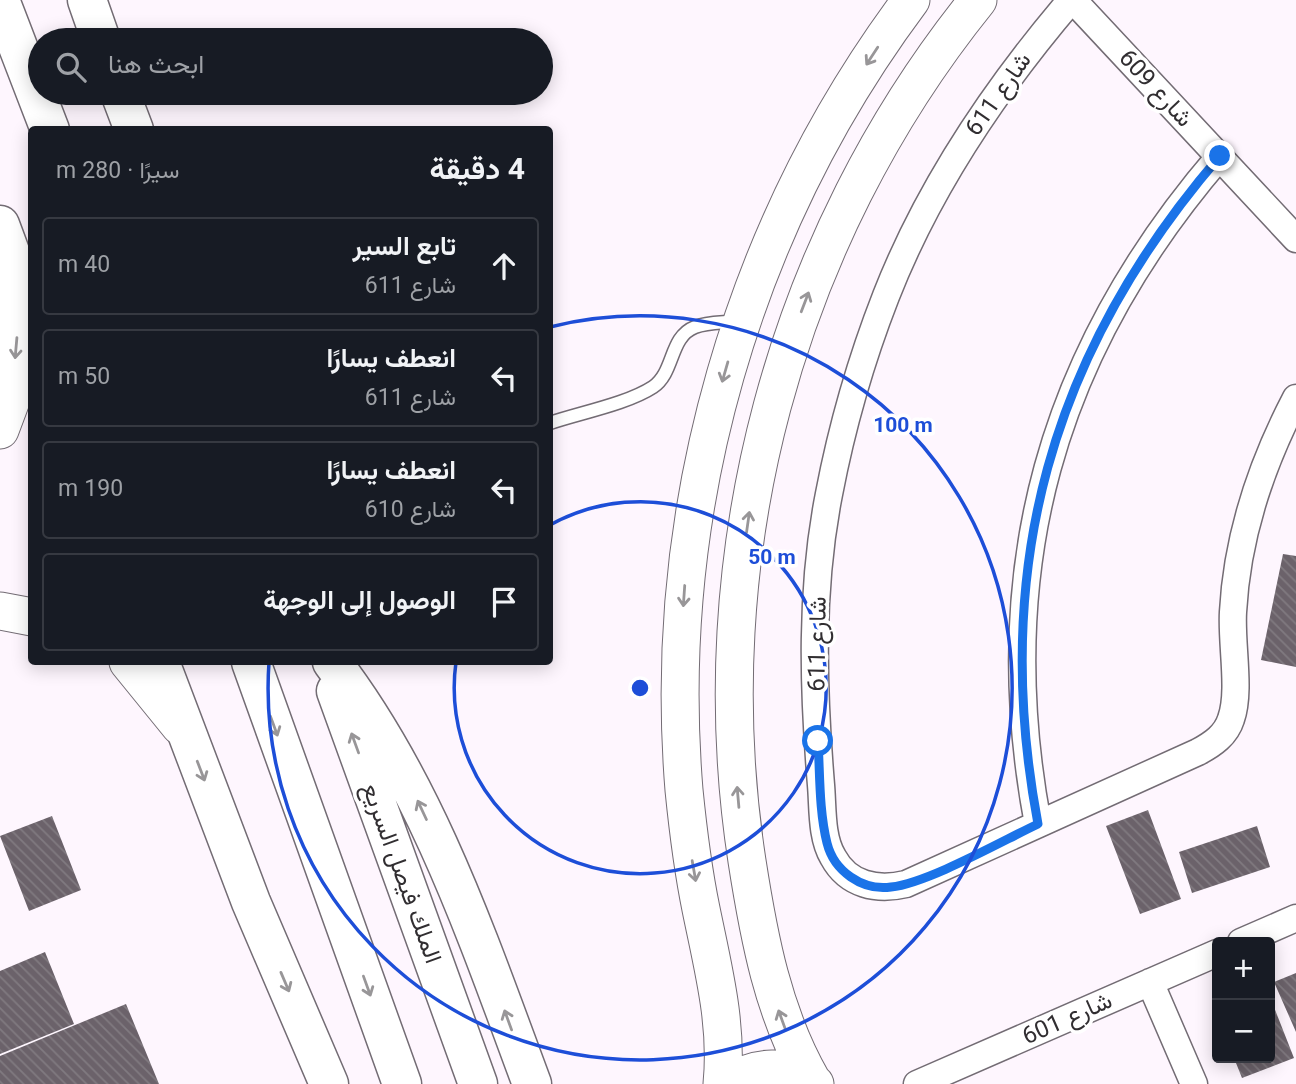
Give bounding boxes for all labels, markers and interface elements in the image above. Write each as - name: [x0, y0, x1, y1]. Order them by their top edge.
- search box: [28, 28, 553, 105]
- street label: شارع 609: [1108, 42, 1201, 137]
- street label: شارع 611: [957, 45, 1043, 145]
- text: ابحث هنا: [108, 46, 204, 87]
- one-way arrow: [864, 46, 879, 65]
- icon: search: [52, 48, 90, 86]
- route end: [1204, 140, 1235, 171]
- text: 4 دقيقة: [429, 148, 525, 195]
- text: سيرًا · 280 m: [56, 154, 179, 190]
- text: تابع السير: [352, 228, 456, 269]
- icon: ahead: [485, 247, 523, 285]
- text: 40 m: [58, 248, 110, 284]
- text: شارع 611: [365, 269, 456, 305]
- one-way arrow: [799, 292, 812, 313]
- one-way arrow: [9, 336, 22, 358]
- text: انعطف يسارًا: [326, 340, 456, 381]
- icon: left: [485, 359, 523, 397]
- text: 50 m: [58, 360, 110, 396]
- one-way arrow: [718, 361, 731, 383]
- text: شارع 611: [365, 381, 456, 417]
- text: 100 m: [873, 410, 933, 443]
- text: انعطف يسارًا: [326, 452, 456, 493]
- icon: left: [485, 471, 523, 509]
- text: 190 m: [58, 472, 123, 508]
- text: شارع 610: [365, 493, 456, 529]
- one-way arrow: [742, 511, 755, 534]
- text: 50 m: [748, 542, 796, 575]
- text: الوصول إلى الوجهة: [263, 582, 456, 623]
- icon: arrive: [485, 583, 523, 621]
- one-way arrow: [677, 584, 690, 606]
- street label: شارع 611: [799, 596, 839, 692]
- centre of rings: [628, 676, 652, 700]
- one-way arrow: [269, 714, 281, 736]
- route start: [802, 725, 833, 756]
- one-way arrow: [348, 733, 360, 755]
- one-way arrow: [195, 760, 208, 782]
- street label: الملك فيصل السريع: [350, 778, 450, 970]
- one-way arrow: [731, 786, 744, 809]
- one-way arrow: [414, 800, 428, 821]
- one-way arrow: [688, 859, 701, 882]
- map controls: [1212, 937, 1275, 1063]
- button: +: [1212, 937, 1275, 1000]
- one-way arrow: [280, 971, 293, 993]
- one-way arrow: [362, 975, 374, 997]
- street label: شارع 601: [1017, 983, 1119, 1057]
- button: −: [1212, 1000, 1275, 1063]
- one-way arrow: [501, 1010, 513, 1031]
- one-way arrow: [775, 1010, 787, 1032]

